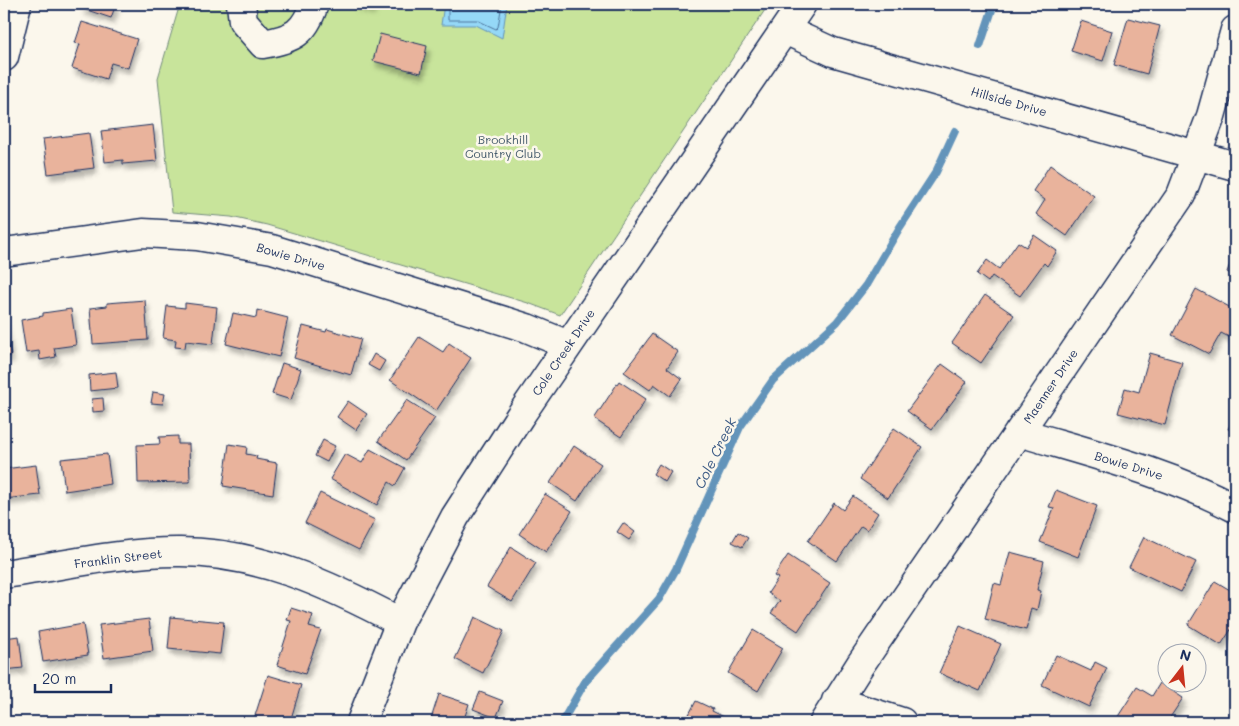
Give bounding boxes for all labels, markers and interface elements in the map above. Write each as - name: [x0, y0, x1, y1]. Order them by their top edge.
- street label: Hillside Drive: [969, 83, 1049, 119]
- park label: Brookhill Country Club: [465, 131, 541, 161]
- street label: Bowie Drive: [255, 239, 327, 273]
- street label: Cole Creek Drive: [528, 306, 598, 398]
- street label: Maenner Drive: [1019, 346, 1081, 426]
- water label: Cole Creek: [690, 414, 741, 492]
- street label: Bowie Drive: [1093, 447, 1165, 483]
- street label: Franklin Street: [73, 545, 163, 571]
- north arrow: [1156, 644, 1206, 694]
- text: N: [1178, 644, 1193, 666]
- scale bar: [35, 661, 111, 693]
- text: 20 m: [42, 668, 76, 688]

